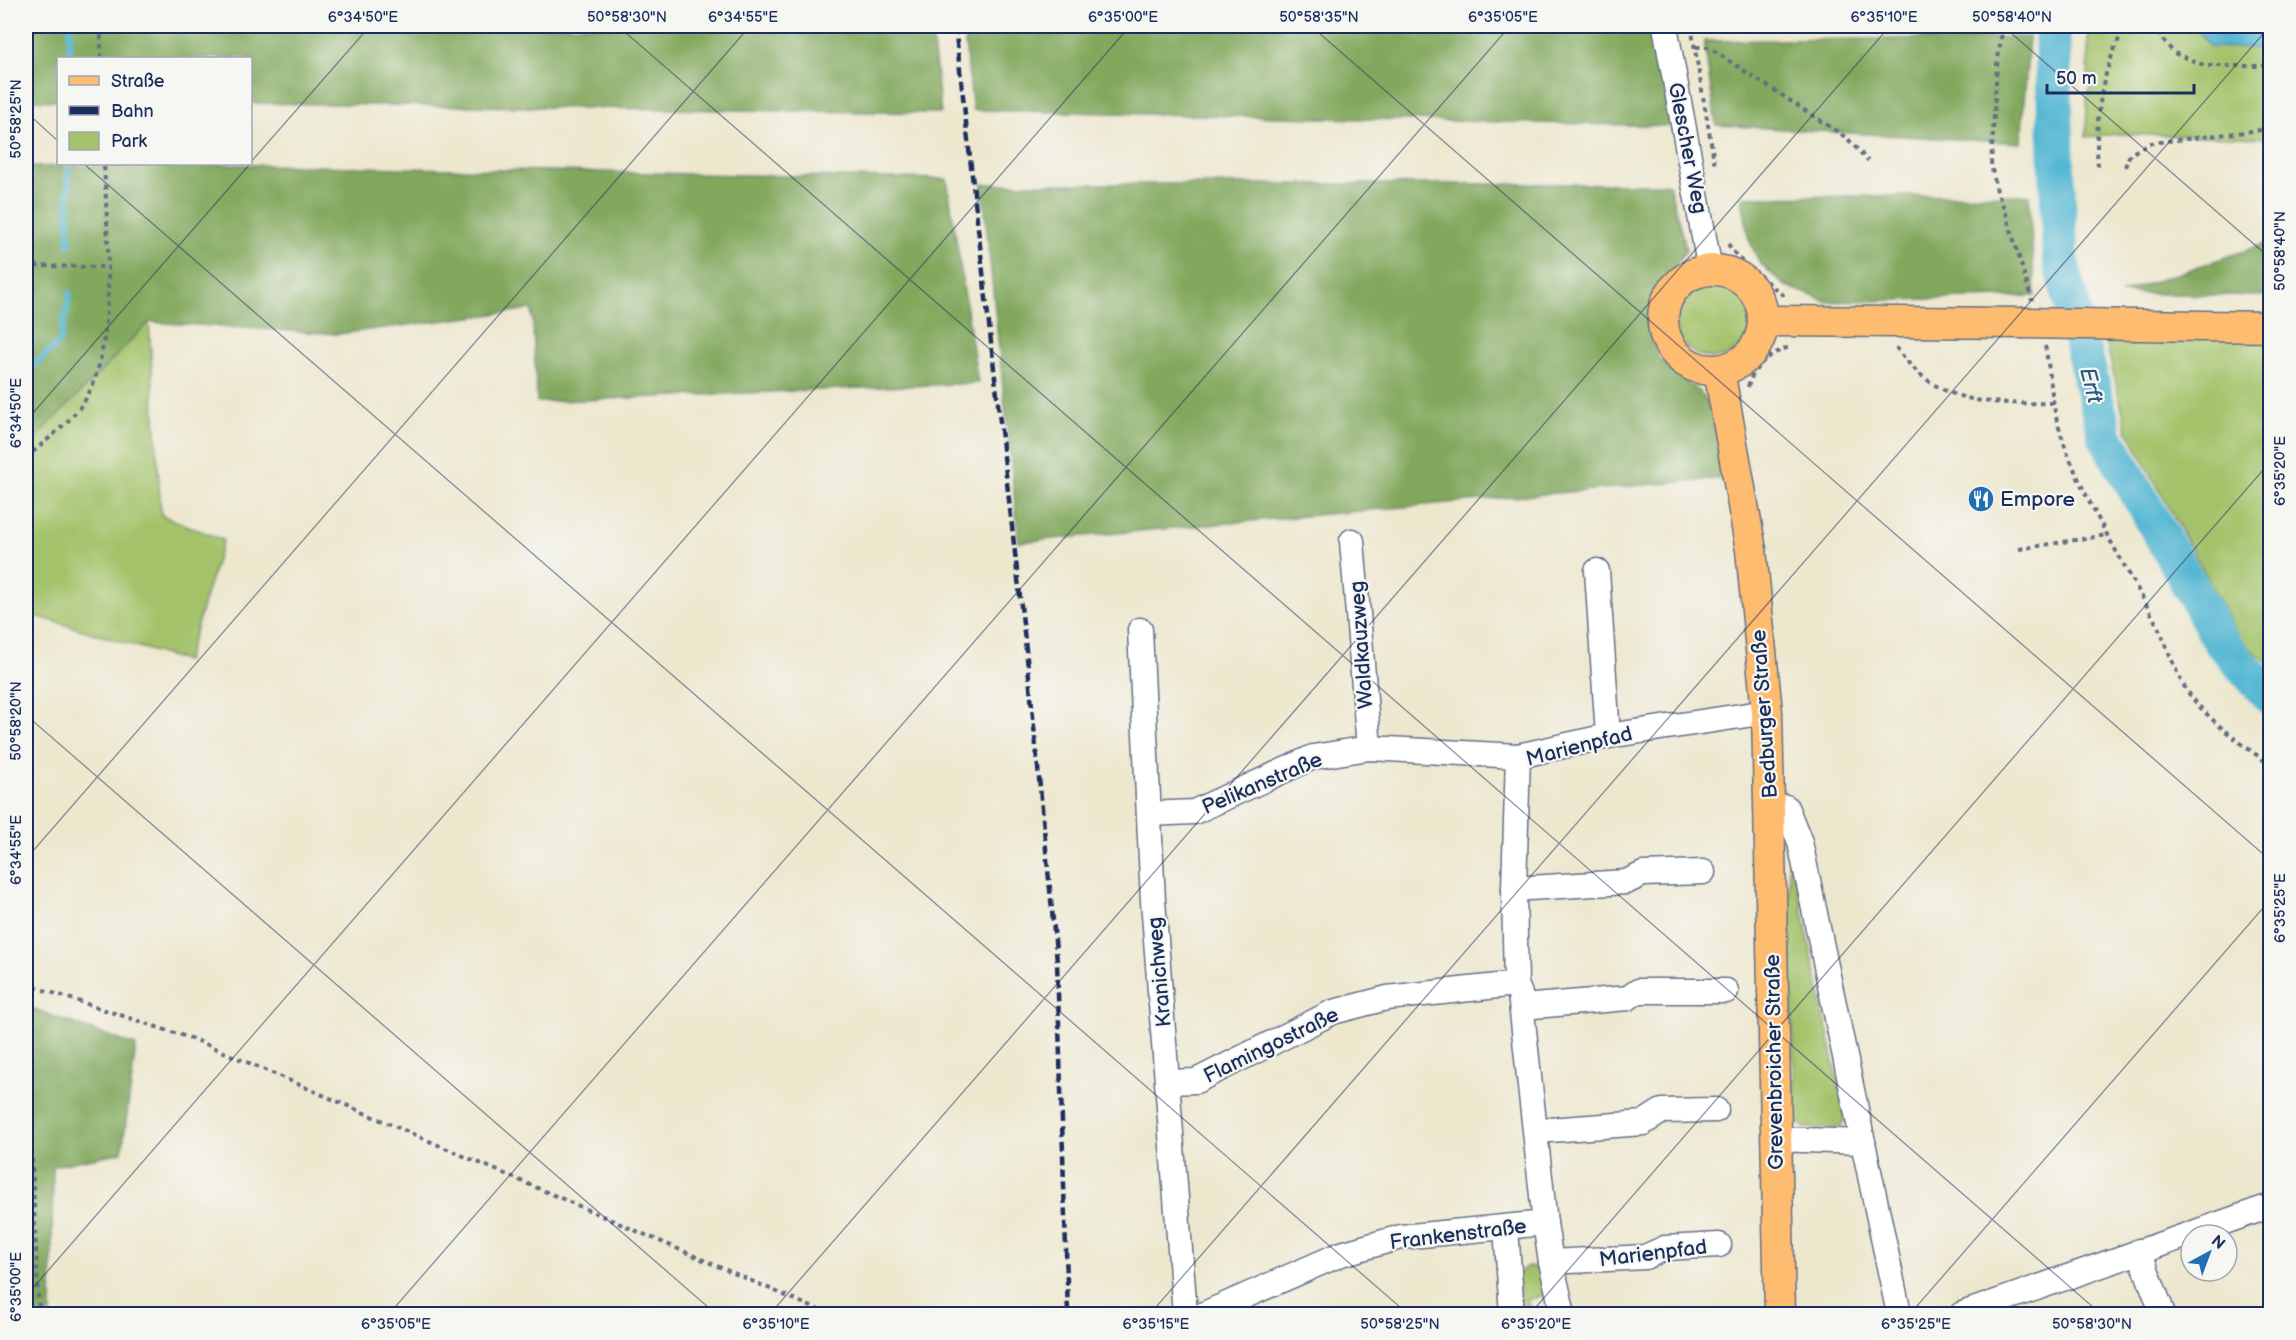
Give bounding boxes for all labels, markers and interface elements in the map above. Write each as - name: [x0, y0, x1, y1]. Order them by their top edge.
- text: 6°34'50"E: [328, 8, 398, 27]
- text: 50°58'30"N: [587, 8, 667, 27]
- text: 6°34'55"E: [708, 8, 778, 27]
- text: 6°35'00"E: [1088, 8, 1158, 27]
- text: 50°58'35"N: [1279, 8, 1359, 27]
- text: 6°35'05"E: [1468, 8, 1538, 27]
- text: 6°35'10"E: [1850, 8, 1918, 27]
- text: 50°58'40"N: [1972, 8, 2052, 27]
- legend: [57, 57, 252, 165]
- scale bar: [2047, 57, 2194, 95]
- text: 50 m: [2056, 68, 2097, 89]
- text: Straße: [111, 71, 165, 92]
- text: 50°58'25"N: [7, 79, 26, 159]
- street label: Glescher Weg: [1663, 80, 1712, 216]
- text: Bahn: [111, 101, 154, 122]
- text: Park: [111, 131, 147, 152]
- text: 50°58'40"N: [2271, 211, 2290, 291]
- water label: Erft: [2073, 365, 2108, 407]
- text: 6°34'50"E: [7, 378, 26, 448]
- text: 6°35'20"E: [2271, 436, 2290, 506]
- restaurant icon: Empore: [1966, 484, 1996, 514]
- place label: Empore: [2000, 487, 2075, 512]
- street label: Waldkauzweg: [1345, 580, 1378, 710]
- street label: Bedburger Straße: [1746, 629, 1783, 799]
- text: 50°58'20"N: [7, 681, 26, 761]
- street label: Marienpfad: [1523, 721, 1635, 772]
- street label: Pelikanstraße: [1198, 747, 1326, 820]
- text: 6°34'55"E: [7, 815, 26, 885]
- text: 6°35'25"E: [2271, 873, 2290, 943]
- street label: Kranichweg: [1142, 916, 1177, 1028]
- street label: Grevenbroicher Straße: [1760, 954, 1789, 1170]
- street label: Flamingostraße: [1200, 1002, 1343, 1089]
- street label: Frankenstraße: [1388, 1214, 1528, 1255]
- north arrow: [2179, 1223, 2239, 1283]
- text: N: [2207, 1232, 2229, 1254]
- street label: Marienpfad: [1598, 1234, 1708, 1273]
- text: 6°35'00"E: [7, 1252, 26, 1322]
- text: 6°35'05"E: [361, 1315, 431, 1334]
- text: 6°35'10"E: [742, 1315, 810, 1334]
- text: 6°35'15"E: [1123, 1315, 1190, 1334]
- text: 50°58'25"N: [1360, 1315, 1440, 1334]
- text: 6°35'20"E: [1501, 1315, 1571, 1334]
- text: 6°35'25"E: [1881, 1315, 1951, 1334]
- text: 50°58'30"N: [2052, 1315, 2132, 1334]

